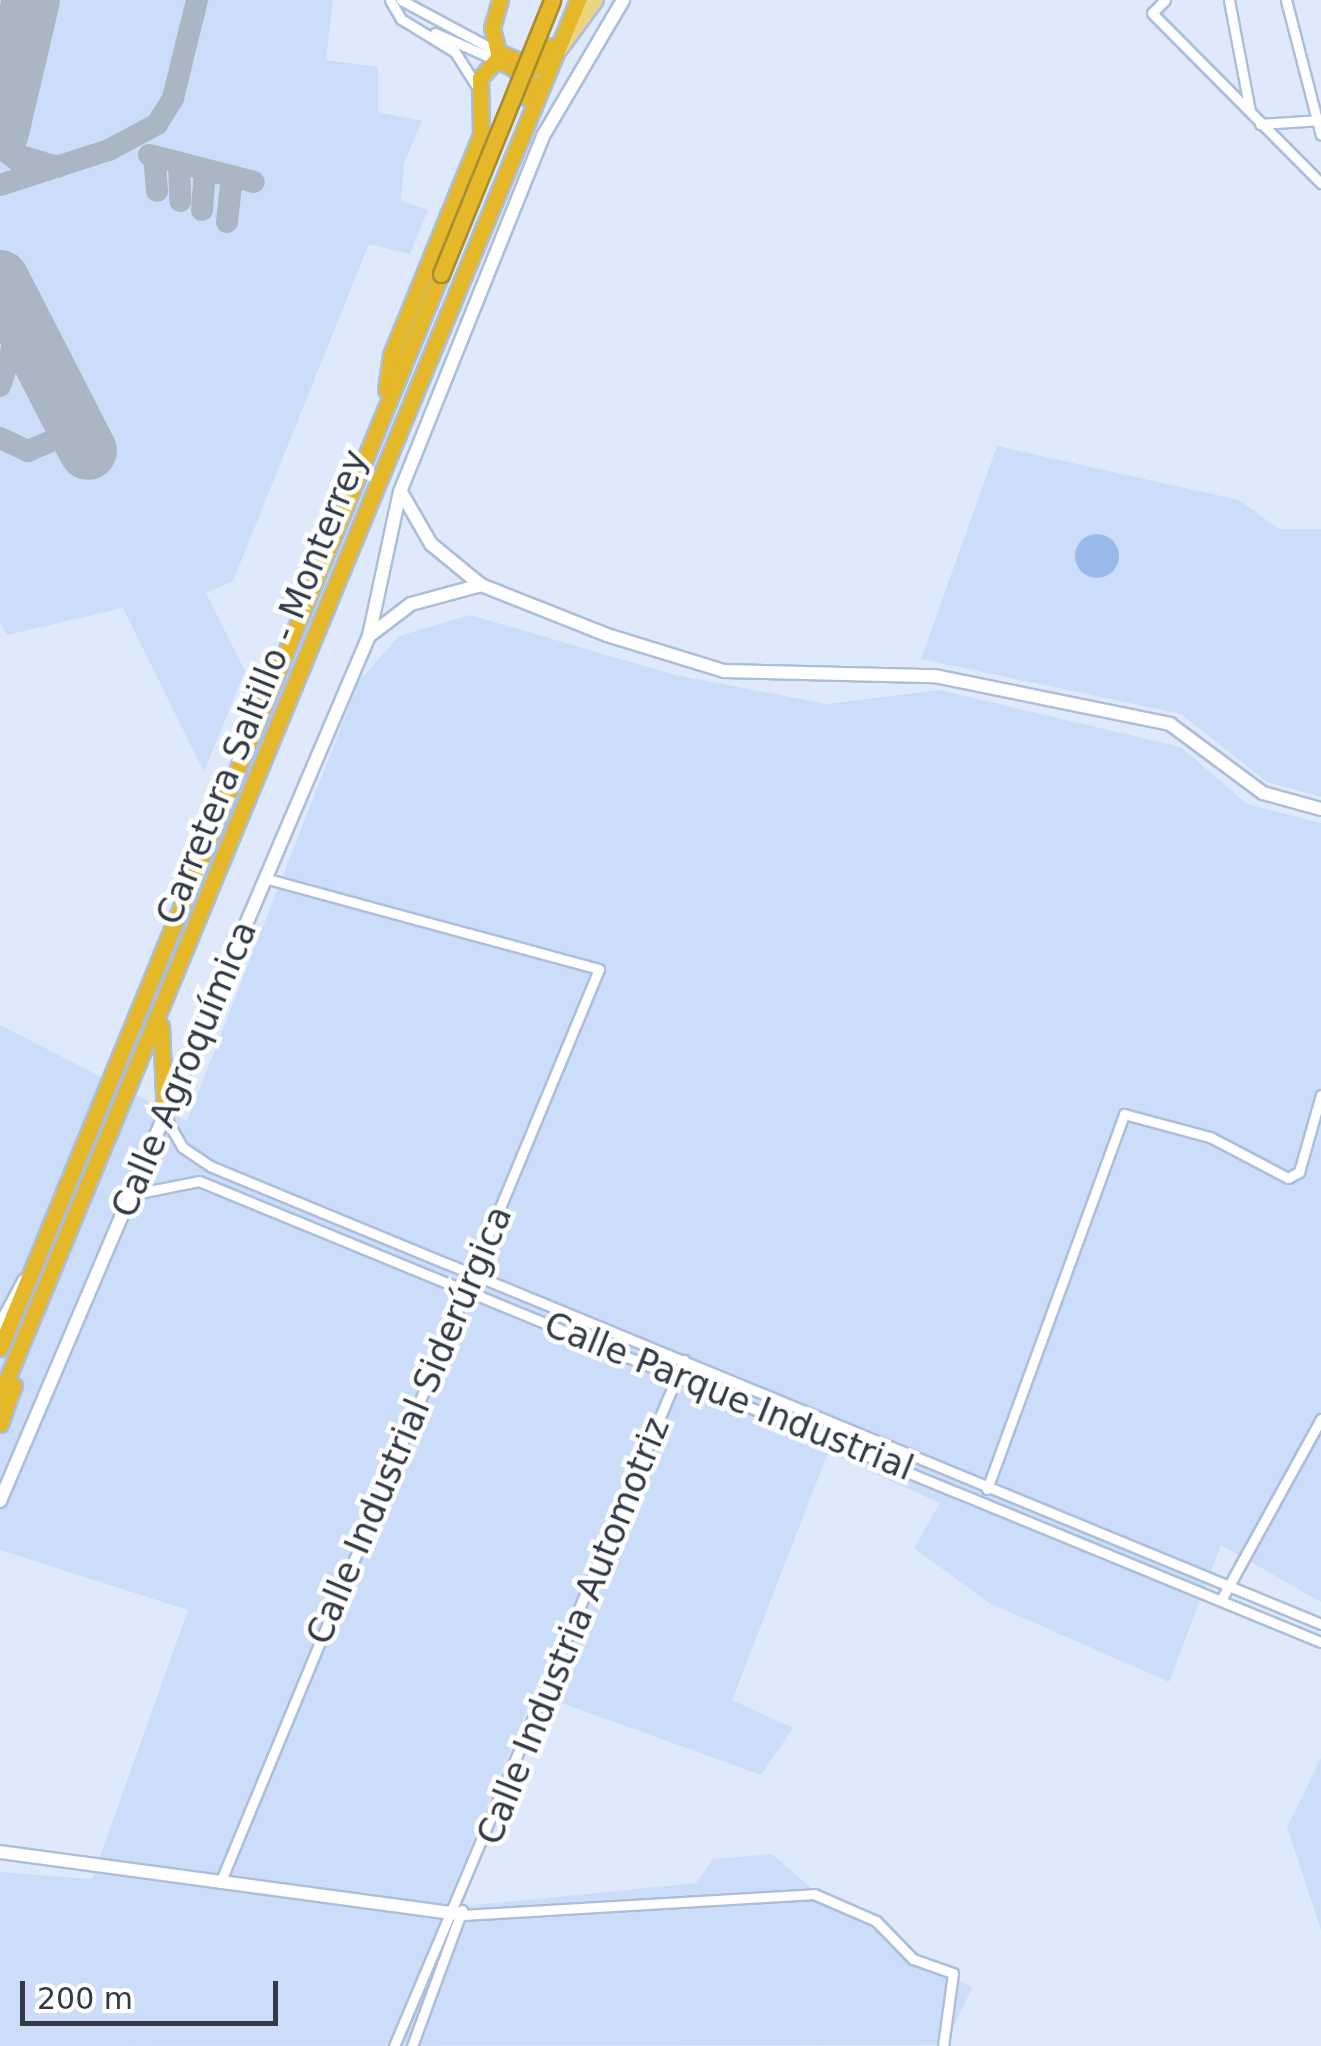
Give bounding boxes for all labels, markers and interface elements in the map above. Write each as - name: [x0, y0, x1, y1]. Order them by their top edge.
- street label: Carretera Saltillo - Monterrey: [147, 443, 377, 931]
- street label: Calle Agroquímica: [103, 915, 265, 1223]
- street label: Calle Industrial Siderúrgica: [297, 1200, 521, 1650]
- street label: Calle Parque Industrial: [538, 1303, 920, 1489]
- street label: Calle Industria Automotriz: [468, 1411, 678, 1851]
- scale bar: [25, 1961, 282, 2023]
- text: 200 m: [37, 1981, 133, 2016]

